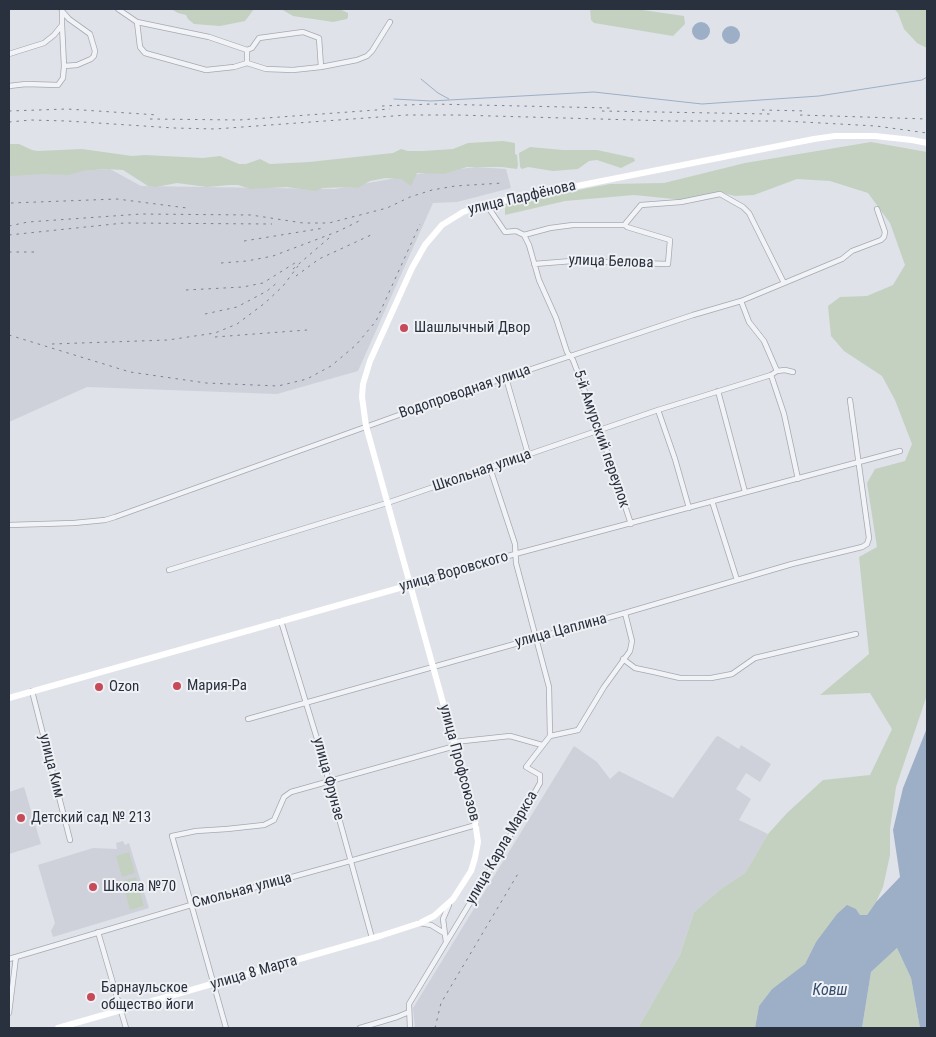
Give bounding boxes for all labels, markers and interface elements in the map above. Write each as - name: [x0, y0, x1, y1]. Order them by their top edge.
- street label: улица Парфёнова: [466, 177, 578, 219]
- street label: улица Белова: [568, 252, 654, 272]
- place label: Шашлычный Двор: [414, 319, 530, 337]
- marker: Шашлычный Двор: [398, 322, 410, 334]
- street label: Водопроводная улица: [397, 361, 533, 423]
- street label: 5-й Амурский переулок: [569, 368, 633, 510]
- street label: Школьная улица: [430, 446, 534, 496]
- street label: улица Воровского: [397, 548, 511, 596]
- street label: улица Цаплина: [513, 610, 609, 652]
- place label: Мария-Ра: [187, 677, 247, 695]
- place label: Ozon: [109, 678, 139, 696]
- marker: Мария-Ра: [171, 680, 183, 692]
- marker: Ozon: [93, 681, 105, 693]
- street label: улица Профсоюзов: [435, 703, 483, 823]
- street label: улица Ким: [34, 732, 68, 800]
- street label: улица Фрунзе: [308, 736, 348, 822]
- street label: улица Карла Маркса: [462, 788, 542, 908]
- place label: Детский сад № 213: [31, 809, 151, 827]
- marker: Детский сад № 213: [15, 812, 27, 824]
- street label: Смольная улица: [190, 869, 294, 913]
- place label: Школа №70: [103, 878, 176, 896]
- marker: Школа №70: [87, 881, 99, 893]
- street label: улица 8 Марта: [209, 952, 299, 994]
- place label: Барнаульское общество йоги: [101, 979, 194, 1014]
- water label: Ковш: [812, 981, 848, 1001]
- marker: Барнаульское общество йоги: [85, 991, 97, 1003]

